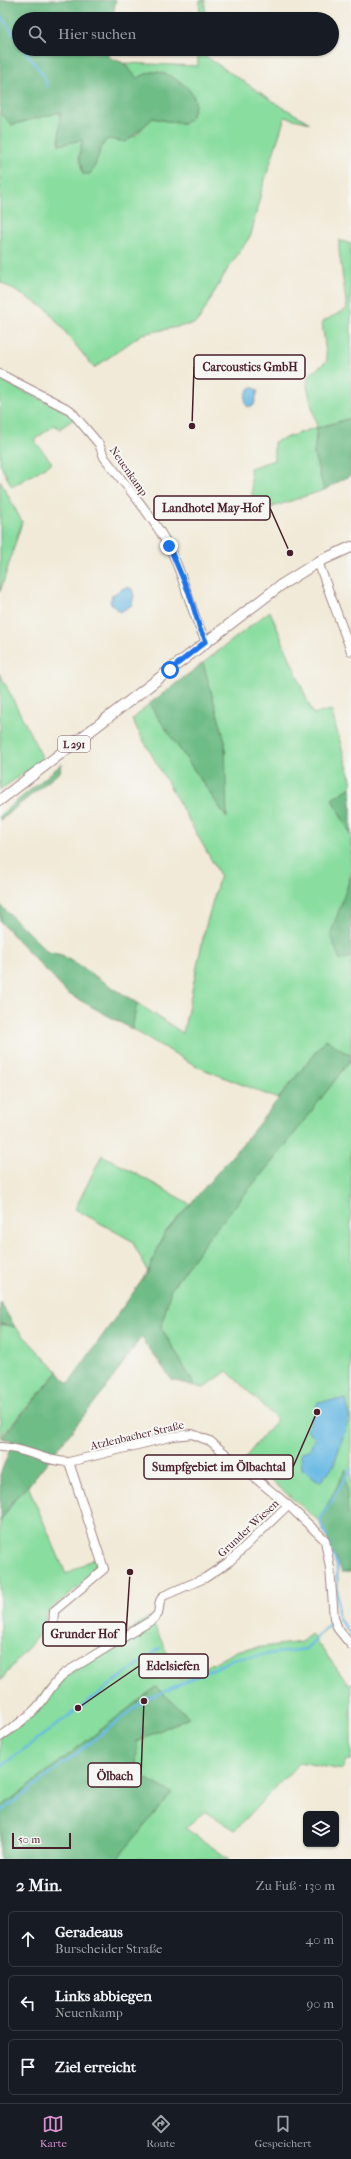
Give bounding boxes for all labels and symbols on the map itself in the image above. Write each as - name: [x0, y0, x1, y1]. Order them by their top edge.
- callout: Carcoustics GmbH: [194, 355, 305, 379]
- text: Carcoustics GmbH: [202, 360, 298, 374]
- street label: Neuenkamp: [107, 444, 150, 499]
- callout: Landhotel May-Hof: [154, 496, 270, 520]
- text: Landhotel May-Hof: [162, 501, 265, 516]
- route end: [160, 537, 178, 555]
- route start: [161, 661, 179, 679]
- road number: L 291: [58, 736, 90, 752]
- street label: Atzlenbacher Straße: [88, 1418, 186, 1453]
- callout: Sumpfgebiet im Ölbachtal: [144, 1455, 293, 1479]
- text: Sumpfgebiet im Ölbachtal: [152, 1459, 287, 1475]
- street label: Grunder Wiesen: [215, 1496, 282, 1560]
- callout: Grunder Hof: [43, 1622, 126, 1646]
- text: Grunder Hof: [51, 1627, 120, 1641]
- callout: Edelsiefen: [139, 1654, 208, 1678]
- text: Edelsiefen: [146, 1659, 201, 1673]
- callout: Ölbach: [88, 1763, 141, 1787]
- text: Ölbach: [97, 1768, 134, 1783]
- scale bar: [12, 1831, 71, 1850]

